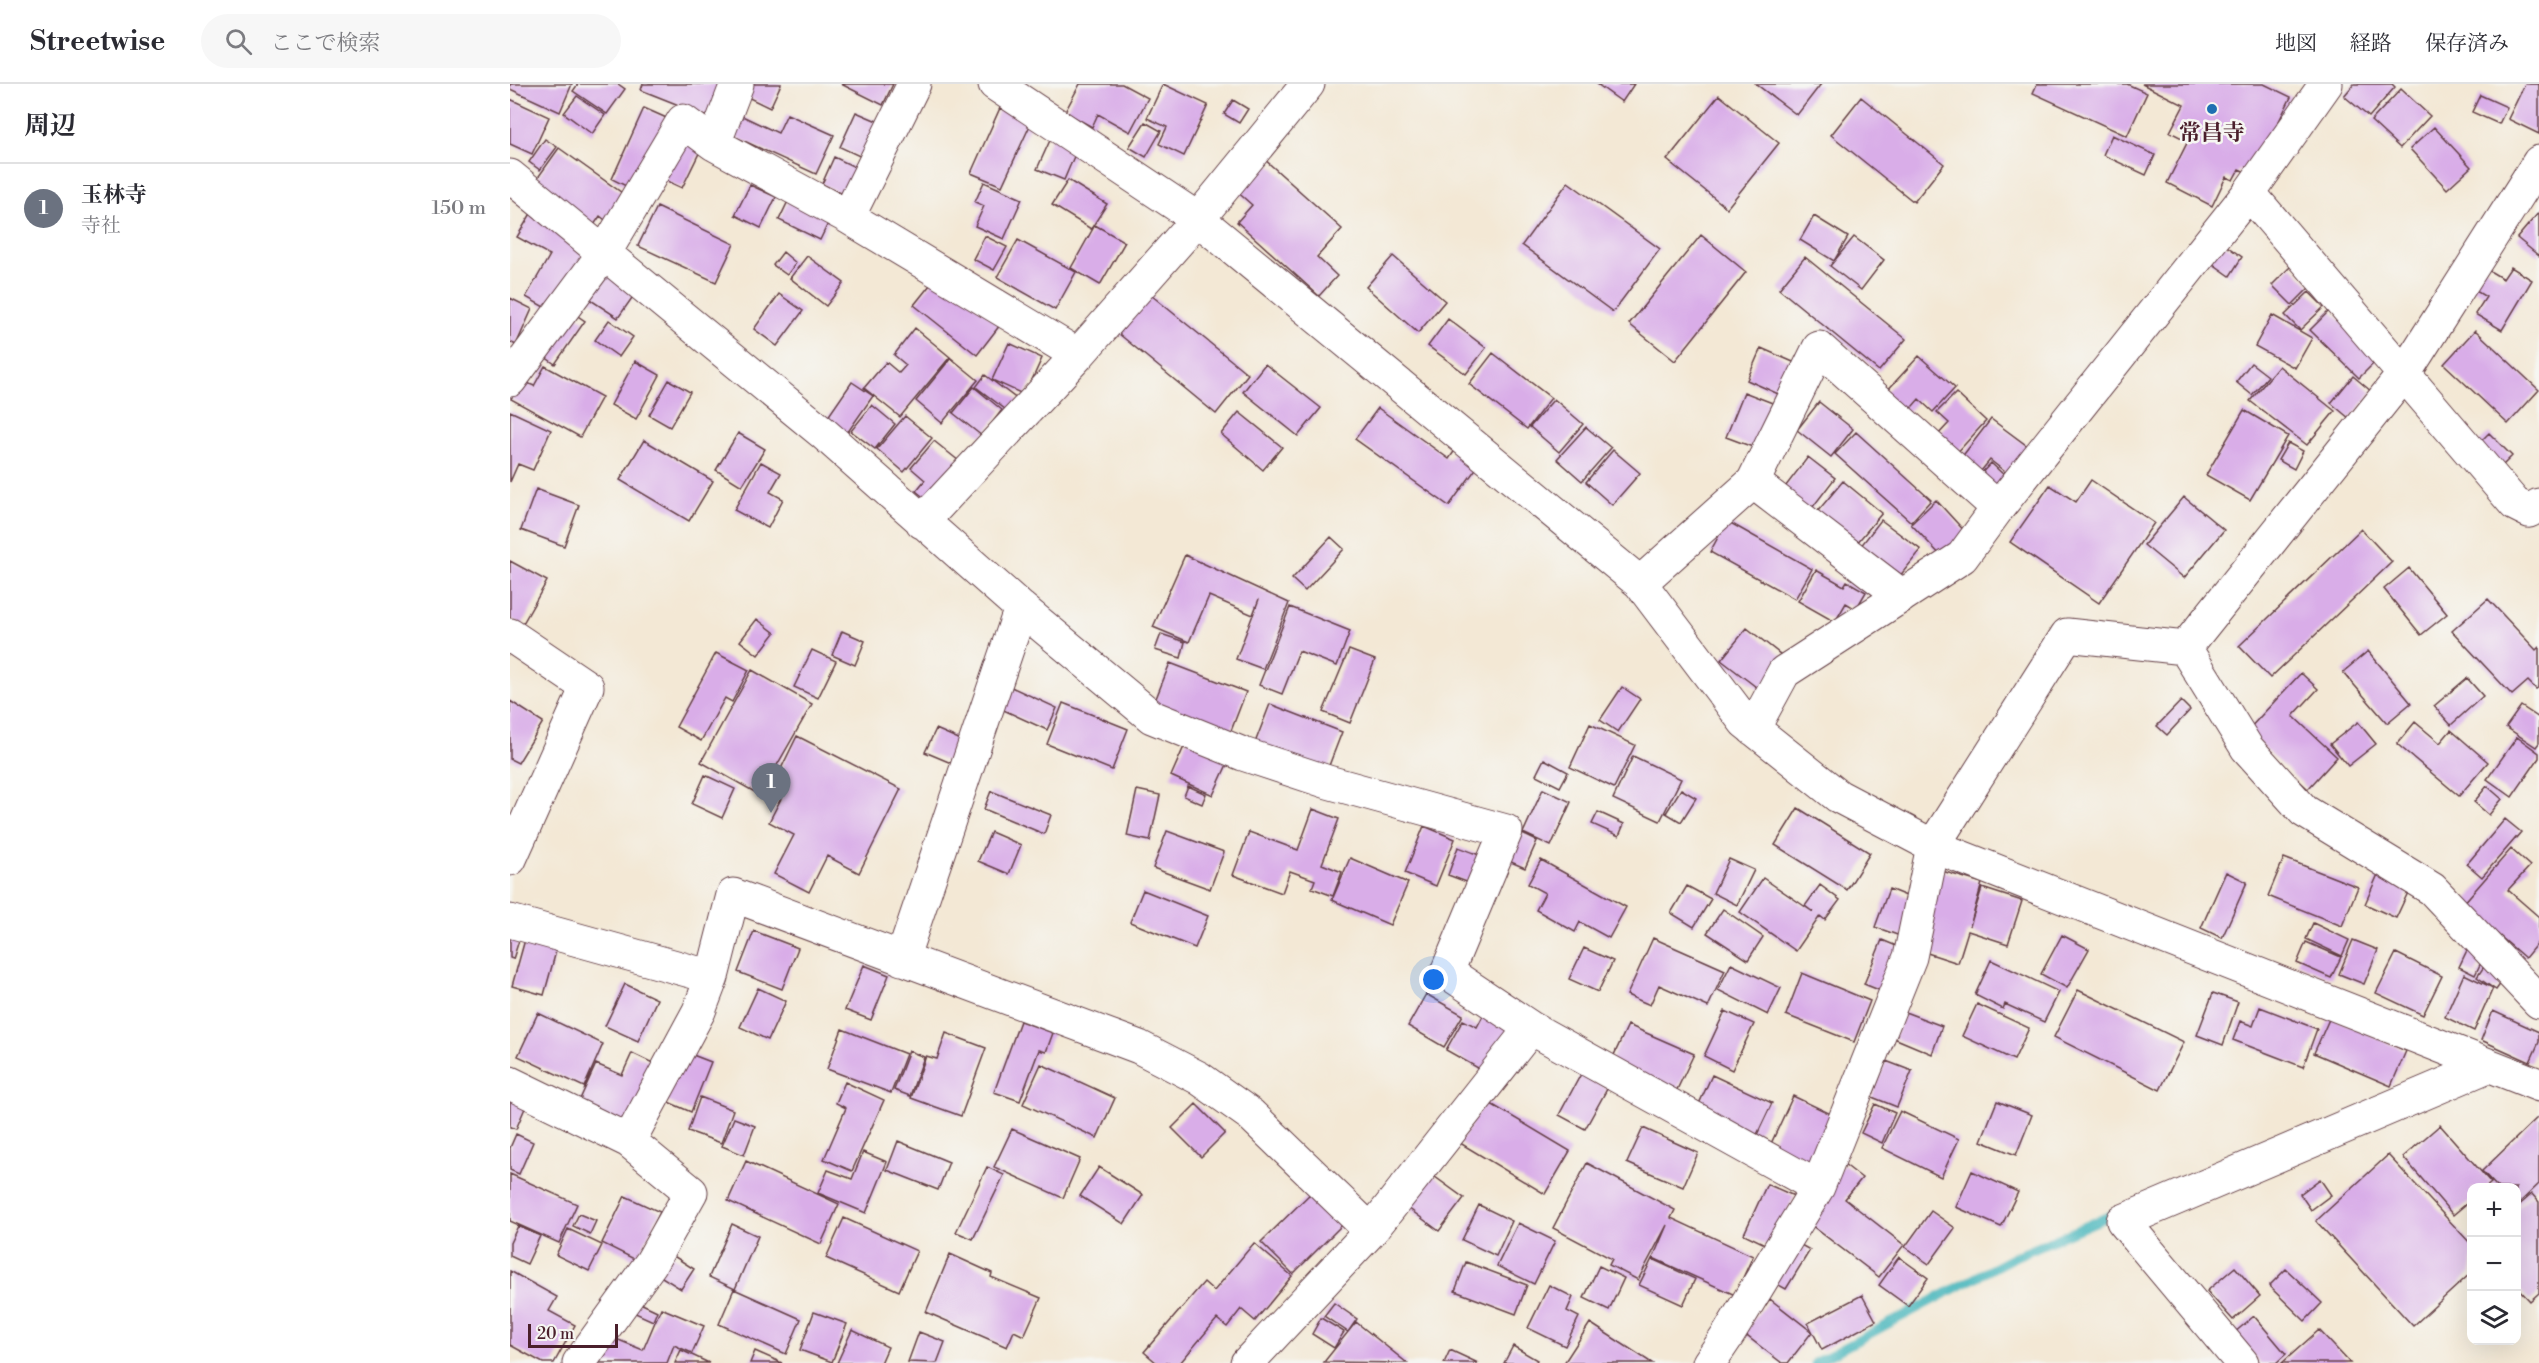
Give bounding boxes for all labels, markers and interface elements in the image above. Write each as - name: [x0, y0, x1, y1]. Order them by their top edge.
- search box: [201, 14, 621, 68]
- text: Streetwise: [30, 24, 165, 59]
- icon: search: [222, 25, 255, 58]
- text: ここで検索: [270, 30, 380, 57]
- text: 地図: [2275, 31, 2317, 57]
- text: 経路: [2350, 31, 2392, 57]
- text: 保存済み: [2425, 31, 2509, 57]
- marker: 常昌寺: [2205, 102, 2219, 116]
- text: 周辺: [24, 110, 76, 142]
- place label: 常昌寺: [2179, 120, 2245, 147]
- text: 玉林寺: [81, 182, 147, 209]
- text: 1: [39, 196, 48, 221]
- text: 150 m: [431, 196, 486, 221]
- text: 寺社: [81, 214, 121, 239]
- pin: 1: [752, 764, 790, 813]
- your location: [1419, 965, 1448, 994]
- map controls: [2467, 1183, 2521, 1345]
- button: +: [2467, 1183, 2521, 1237]
- button: −: [2467, 1237, 2521, 1291]
- button: layers: [2467, 1291, 2521, 1345]
- scale bar: [528, 1321, 618, 1348]
- text: 20 m: [537, 1324, 574, 1344]

